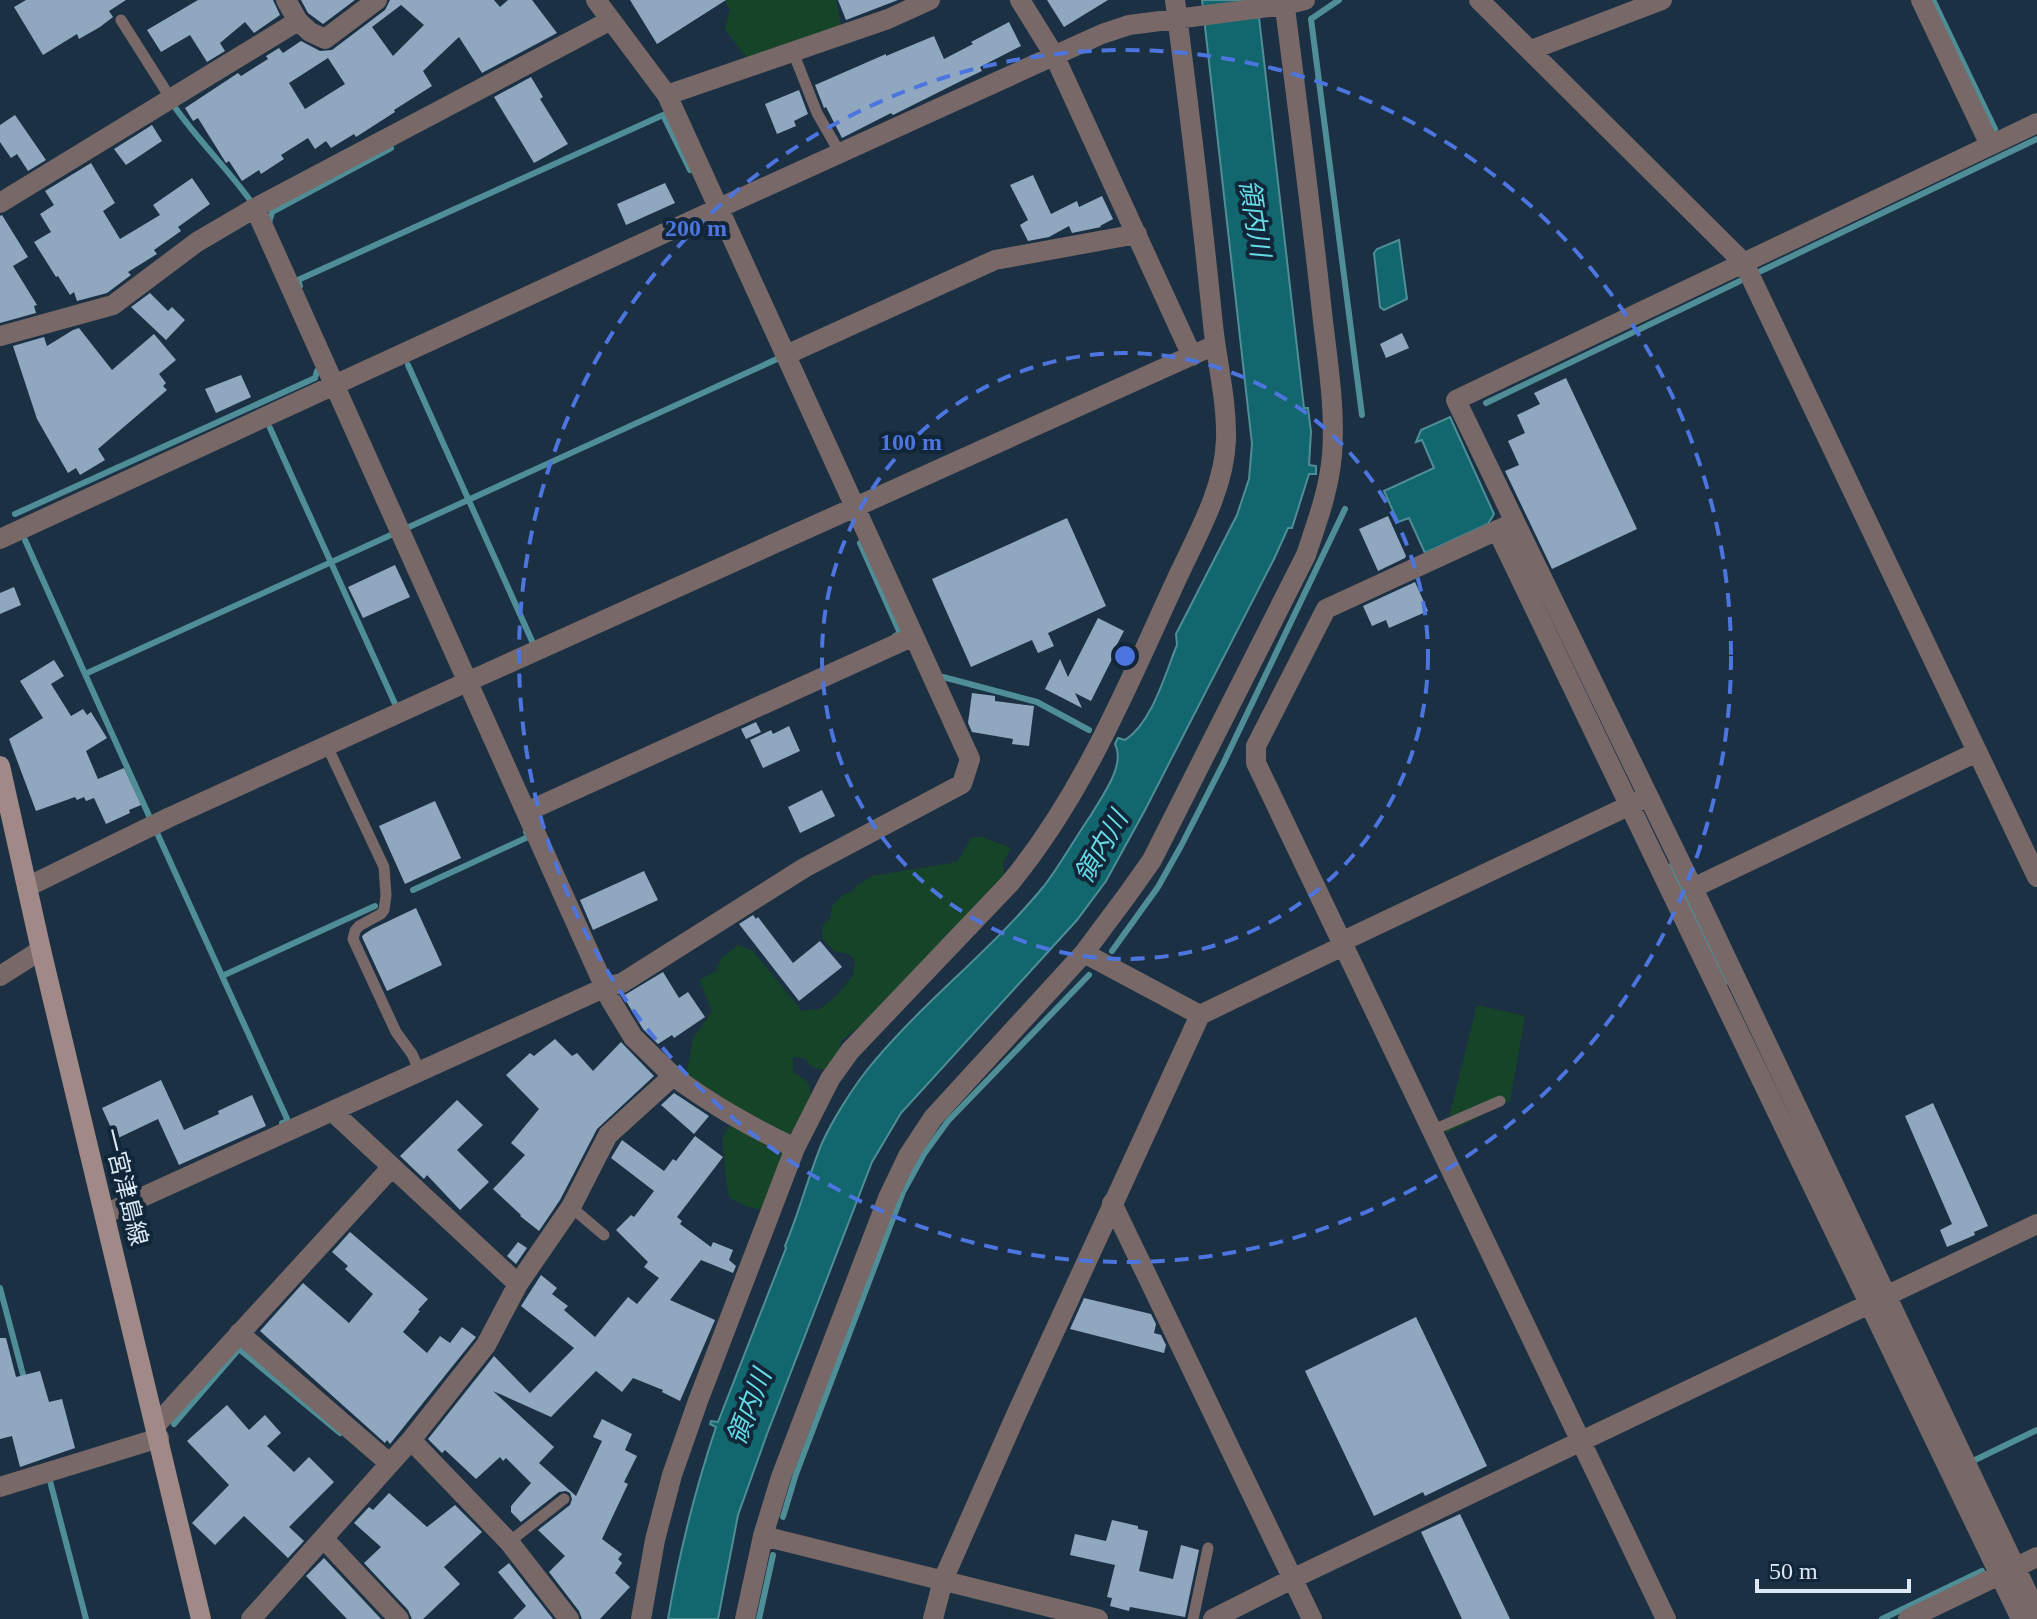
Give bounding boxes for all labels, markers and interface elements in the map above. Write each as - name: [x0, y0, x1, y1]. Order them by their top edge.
- water label: 領内川: [1234, 177, 1275, 262]
- text: 200 m: [665, 215, 727, 241]
- text: 100 m: [880, 429, 942, 455]
- centre of rings: [1111, 642, 1139, 670]
- water label: 領内川: [1069, 804, 1135, 888]
- street label: 一宮津島線: [98, 1126, 152, 1248]
- water label: 領内川: [722, 1363, 778, 1449]
- scale bar: [1757, 1543, 1909, 1593]
- text: 50 m: [1769, 1558, 1818, 1584]

